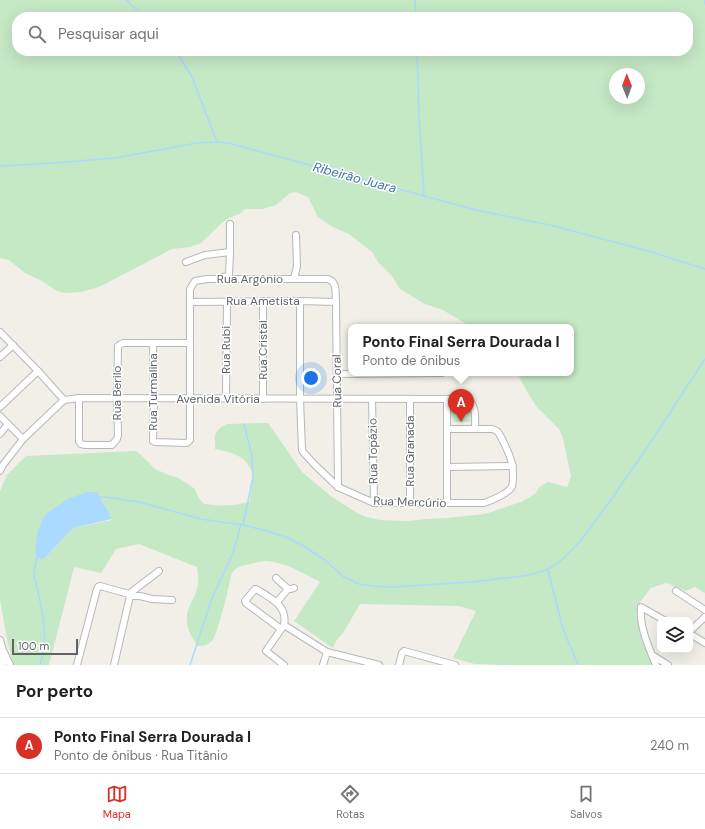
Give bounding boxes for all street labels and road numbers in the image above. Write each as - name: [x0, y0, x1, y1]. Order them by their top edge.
- street label: Rua Argônio: [217, 271, 283, 287]
- street label: Rua Ametista: [226, 293, 300, 309]
- street label: Rua Cristal: [255, 320, 271, 380]
- street label: Rua Rubi: [218, 326, 234, 374]
- street label: Rua Turmalina: [145, 353, 161, 431]
- street label: Rua Coral: [329, 354, 345, 408]
- street label: Rua Berilo: [109, 366, 125, 420]
- street label: Avenida Vitória: [176, 391, 260, 407]
- street label: Rua Granada: [402, 415, 418, 487]
- street label: Rua Topázio: [364, 418, 382, 484]
- street label: Rua Mercúrio: [373, 493, 447, 511]

